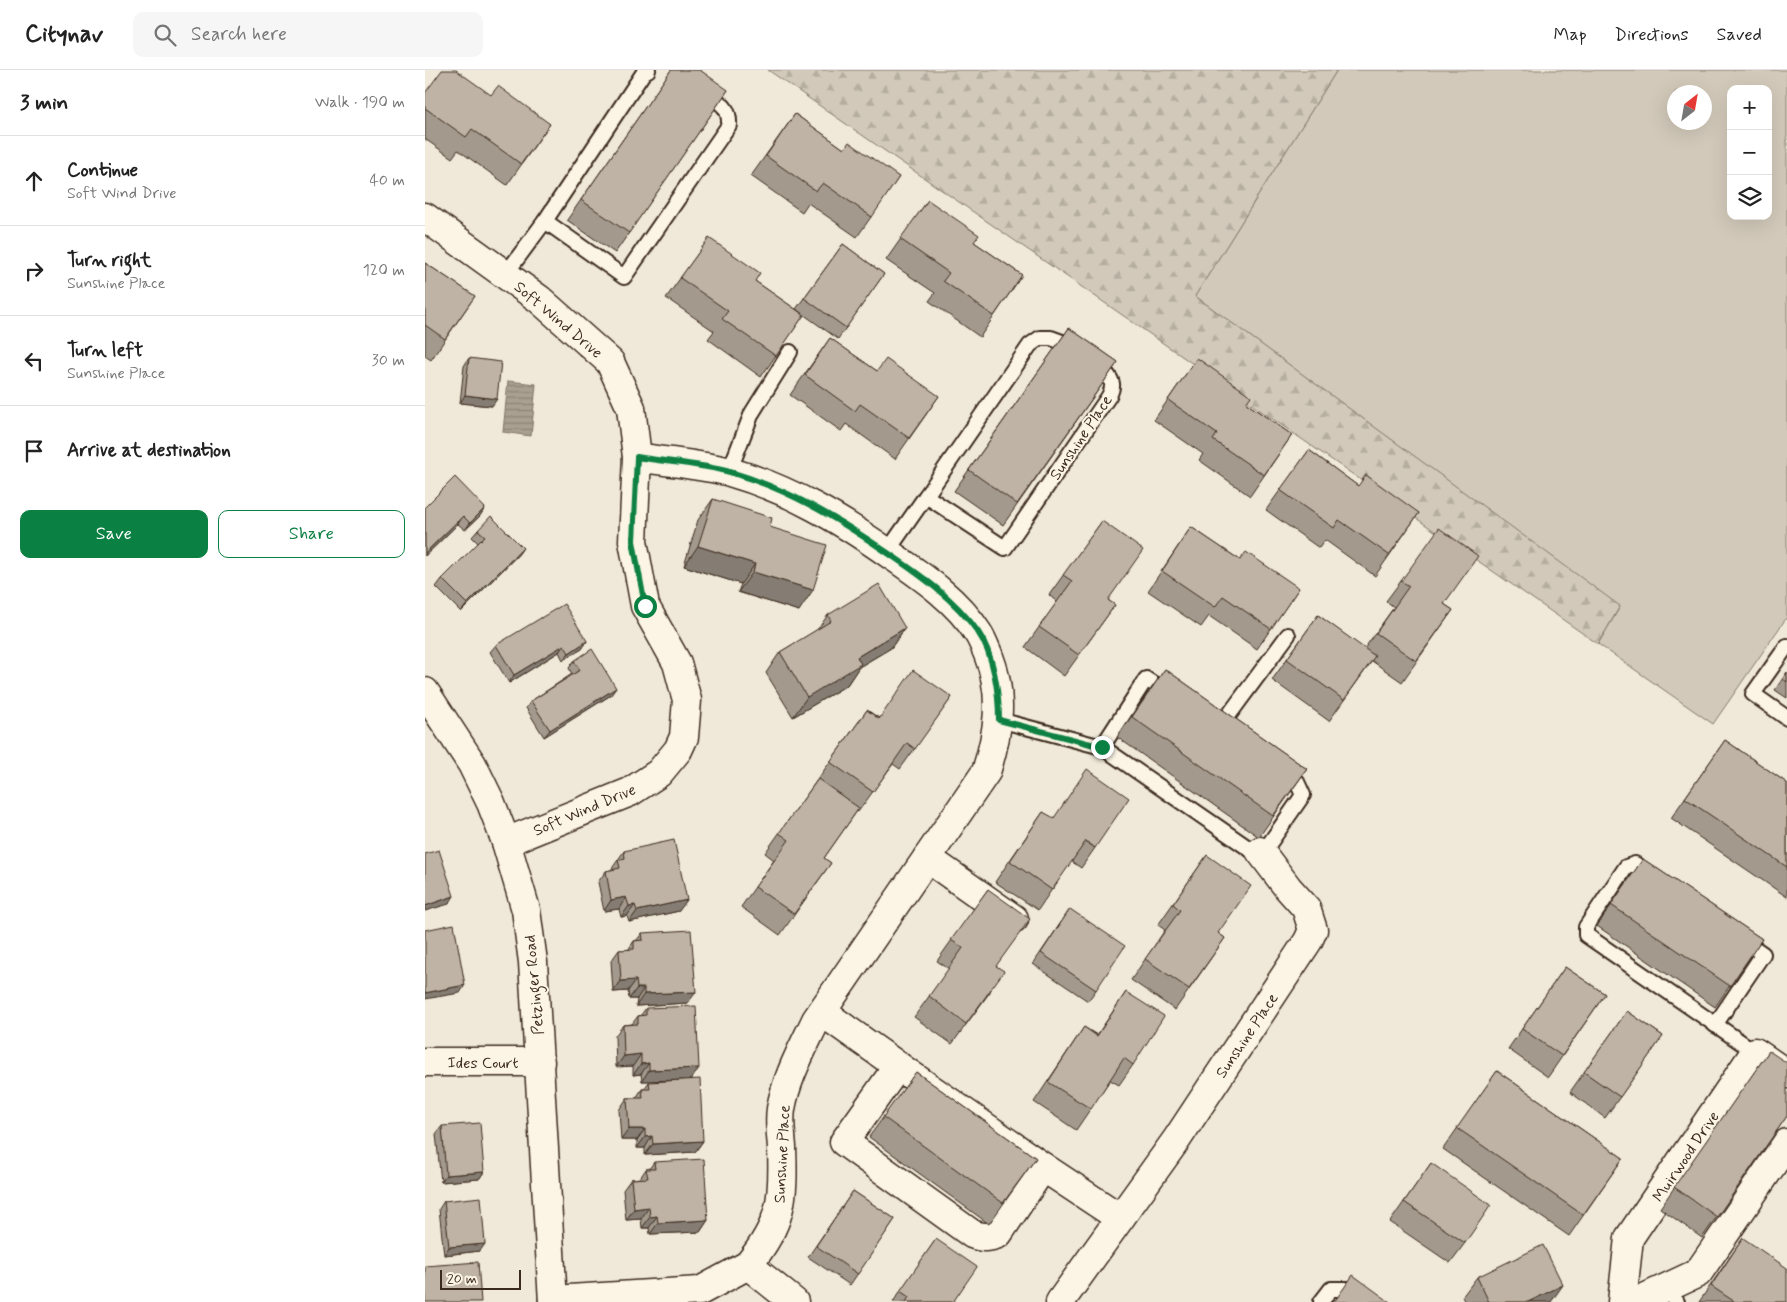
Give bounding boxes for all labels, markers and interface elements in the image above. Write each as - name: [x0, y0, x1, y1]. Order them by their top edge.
- search box: [133, 12, 483, 57]
- text: Citynav: [25, 19, 103, 50]
- icon: search: [151, 21, 179, 49]
- text: Search here: [191, 22, 287, 47]
- text: Map: [1554, 23, 1587, 47]
- text: Directions: [1615, 23, 1689, 47]
- text: Saved: [1717, 23, 1762, 47]
- north arrow: [1667, 85, 1712, 130]
- map controls: [1727, 85, 1772, 220]
- button: +: [1727, 85, 1772, 130]
- text: 3 min: [20, 89, 68, 117]
- text: Walk · 190 m: [315, 92, 405, 113]
- button: −: [1727, 130, 1772, 175]
- text: Continue: [67, 158, 138, 183]
- icon: ahead: [20, 167, 48, 195]
- text: 40 m: [369, 170, 405, 191]
- button: layers: [1727, 175, 1772, 220]
- text: Soft Wind Drive: [67, 183, 177, 204]
- text: Turn right: [67, 248, 151, 273]
- icon: right: [20, 257, 48, 285]
- text: 120 m: [363, 260, 405, 281]
- text: Sunshine Place: [67, 273, 165, 294]
- street label: Soft Wind Drive: [509, 277, 607, 363]
- text: Turn left: [67, 338, 143, 363]
- icon: left: [20, 347, 48, 375]
- text: 30 m: [372, 350, 405, 371]
- text: Sunshine Place: [67, 363, 165, 384]
- street label: Sunshine Place: [1045, 391, 1118, 484]
- icon: arrive: [20, 437, 48, 465]
- text: Arrive at destination: [67, 438, 231, 463]
- button: Save: [20, 510, 208, 558]
- button: Share: [218, 510, 405, 558]
- route start: [634, 595, 657, 618]
- route end: [1091, 736, 1114, 759]
- street label: Soft Wind Drive: [530, 779, 639, 841]
- street label: Petzinger Road: [520, 934, 550, 1036]
- street label: Sunshine Place: [1211, 989, 1284, 1082]
- street label: Ides Court: [447, 1053, 519, 1074]
- street label: Sunshine Place: [769, 1104, 796, 1204]
- street label: Muirwood Drive: [1648, 1107, 1724, 1206]
- scale bar: [440, 1267, 521, 1290]
- text: 20 m: [447, 1270, 477, 1288]

